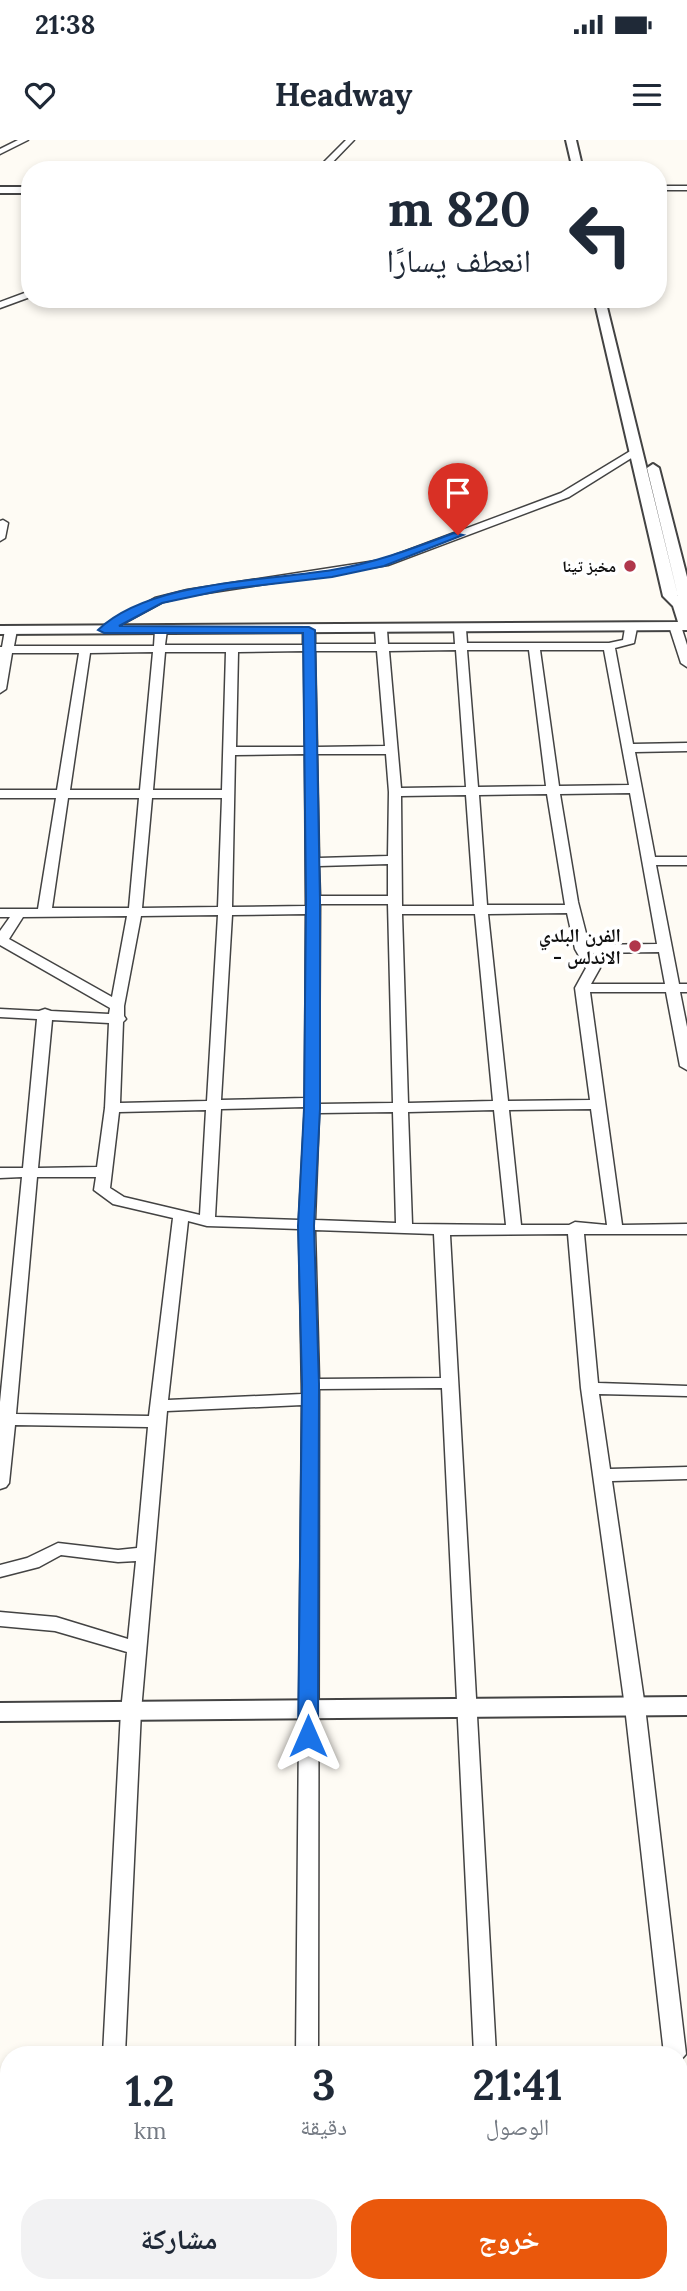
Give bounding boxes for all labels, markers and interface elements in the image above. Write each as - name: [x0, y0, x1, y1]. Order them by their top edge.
- text: 21:38: [35, 8, 95, 41]
- text: Headway: [275, 74, 412, 115]
- icon: heart: [21, 76, 59, 114]
- icon: menu: [628, 76, 666, 114]
- text: 820 m: [388, 177, 531, 239]
- icon: left: [555, 189, 646, 280]
- text: انعطف يسارًا: [386, 240, 531, 281]
- pin: [428, 463, 488, 535]
- icon: arrive: [439, 474, 477, 512]
- place label: مخبز تينا: [562, 556, 616, 576]
- marker: مخبز تينا: [622, 558, 638, 574]
- place label: الفرن البلدي - الاندلس: [539, 923, 621, 969]
- marker: الفرن البلدي - الاندلس: [627, 938, 643, 954]
- position arrow: [271, 1699, 345, 1773]
- text: 3: [312, 2058, 335, 2112]
- text: 21:41: [473, 2058, 563, 2112]
- text: 1.2: [126, 2064, 175, 2118]
- text: دقيقة: [300, 2112, 347, 2141]
- text: الوصول: [486, 2112, 549, 2141]
- text: km: [134, 2116, 167, 2145]
- button: مشاركة: [21, 2199, 337, 2279]
- button: خروج: [351, 2199, 667, 2279]

